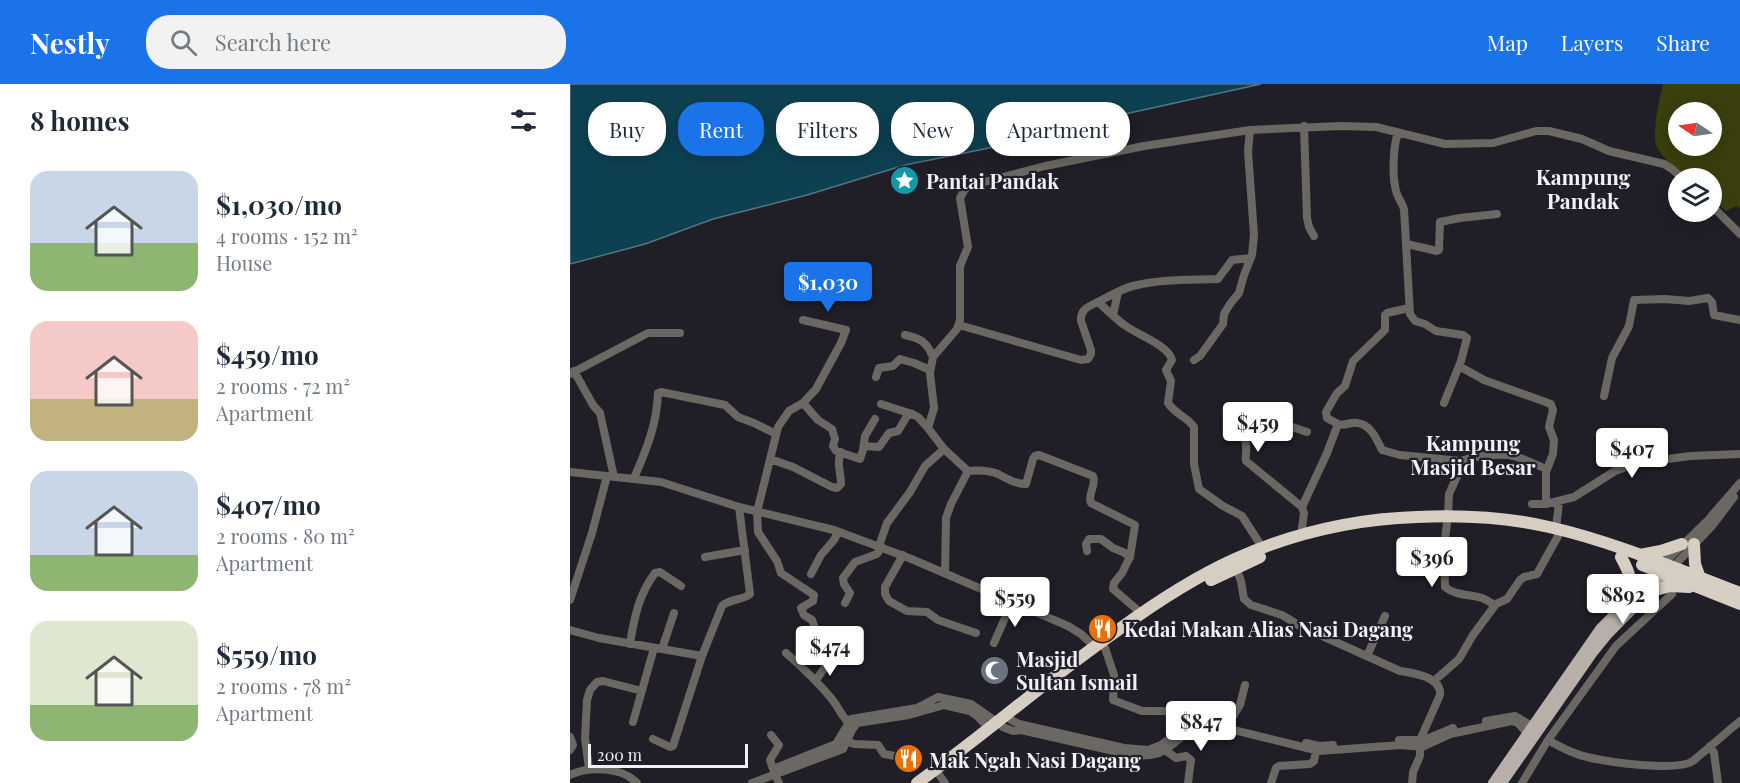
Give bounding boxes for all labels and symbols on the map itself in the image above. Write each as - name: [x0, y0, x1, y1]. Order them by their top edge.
- north arrow: [1668, 102, 1722, 156]
- district label: Kampung Pandak: [1536, 162, 1631, 214]
- place icon: Pantai Pandak: [889, 164, 921, 196]
- place label: Pantai Pandak: [926, 167, 1059, 194]
- pin: $1,030: [779, 262, 877, 313]
- pin: $459: [1222, 402, 1294, 453]
- district label: Kampung Masjid Besar: [1410, 428, 1536, 480]
- pin: $407: [1596, 428, 1668, 479]
- pin: $396: [1396, 537, 1468, 588]
- pin: $892: [1587, 574, 1659, 625]
- pin: $559: [979, 577, 1051, 628]
- restaurant icon: Kedai Makan Alias Nasi Dagang: [1087, 612, 1119, 644]
- place label: Kedai Makan Alias Nasi Dagang: [1124, 615, 1413, 642]
- pin: $474: [794, 626, 866, 677]
- place label: Masjid Sultan Ismail: [1016, 645, 1138, 695]
- mosque icon: Masjid Sultan Ismail: [979, 654, 1011, 686]
- pin: $847: [1165, 701, 1237, 752]
- scale bar: [588, 741, 748, 768]
- restaurant icon: Mak Ngah Nasi Dagang: [892, 743, 924, 775]
- place label: Mak Ngah Nasi Dagang: [929, 746, 1141, 773]

